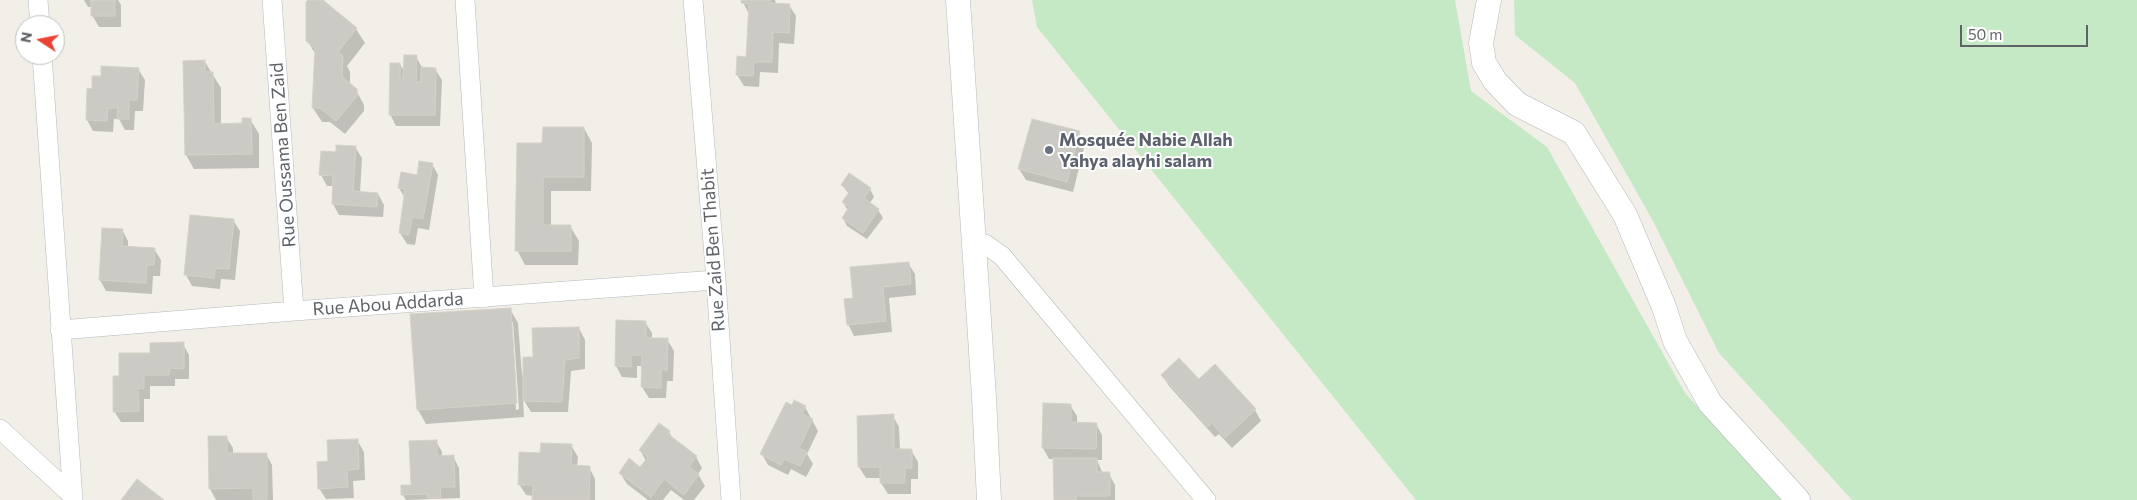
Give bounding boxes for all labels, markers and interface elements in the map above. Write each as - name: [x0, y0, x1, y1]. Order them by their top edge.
- north arrow: [15, 15, 65, 65]
- scale bar: [1962, 15, 2090, 47]
- text: 50 m: [1968, 25, 2002, 43]
- text: N: [16, 30, 35, 44]
- street label: Rue Oussama Ben Zaid: [266, 62, 300, 248]
- place label: Mosquée Nabie Allah Yahya alayhi salam: [1059, 129, 1233, 172]
- marker: Mosquée Nabie Allah Yahya alayhi salam: [1043, 144, 1055, 156]
- street label: Rue Zaid Ben Thabit: [697, 168, 729, 332]
- street label: Rue Abou Addarda: [312, 288, 464, 320]

